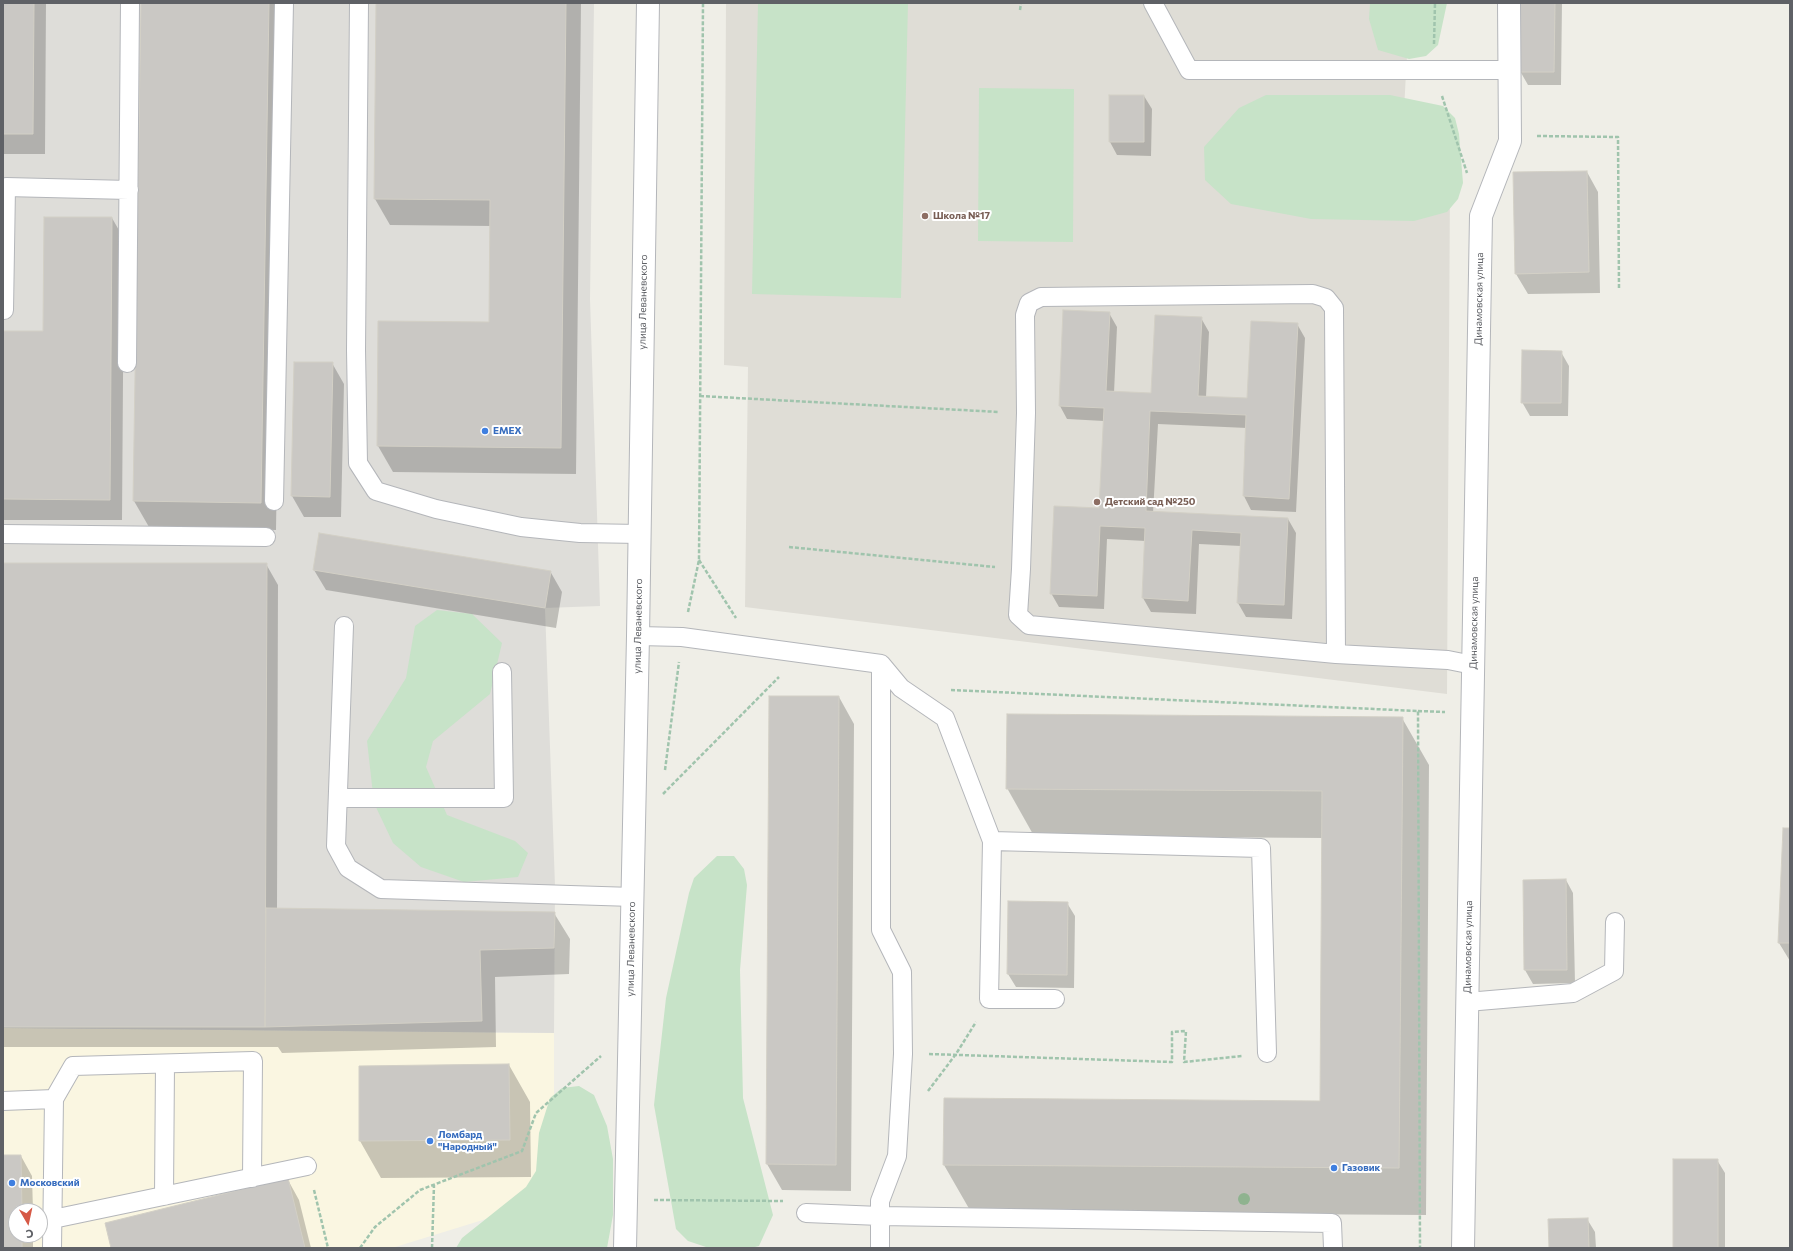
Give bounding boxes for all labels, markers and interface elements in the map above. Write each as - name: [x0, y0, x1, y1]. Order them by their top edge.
- place label: Школа №17: [933, 210, 990, 222]
- marker: Школа №17: [920, 211, 930, 221]
- street label: Динамовская улица: [1472, 252, 1486, 346]
- street label: улица Леваневского: [636, 254, 650, 350]
- place label: EMEX: [493, 425, 522, 437]
- marker: EMEX: [480, 426, 490, 436]
- place label: Детский сад №250: [1105, 496, 1195, 508]
- marker: Детский сад №250: [1092, 497, 1102, 507]
- street label: Динамовская улица: [1467, 576, 1481, 670]
- street label: улица Леваневского: [631, 578, 645, 674]
- street label: Динамовская улица: [1461, 900, 1475, 994]
- street label: улица Леваневского: [624, 901, 638, 997]
- place label: Ломбард "Народный": [438, 1129, 497, 1152]
- marker: Ломбард "Народный": [425, 1136, 435, 1146]
- place label: Газовик: [1342, 1162, 1380, 1174]
- marker: Газовик: [1329, 1163, 1339, 1173]
- place label: Московский: [20, 1177, 79, 1189]
- marker: Московский: [7, 1178, 17, 1188]
- north arrow: [8, 1203, 48, 1243]
- text: С: [25, 1227, 35, 1241]

